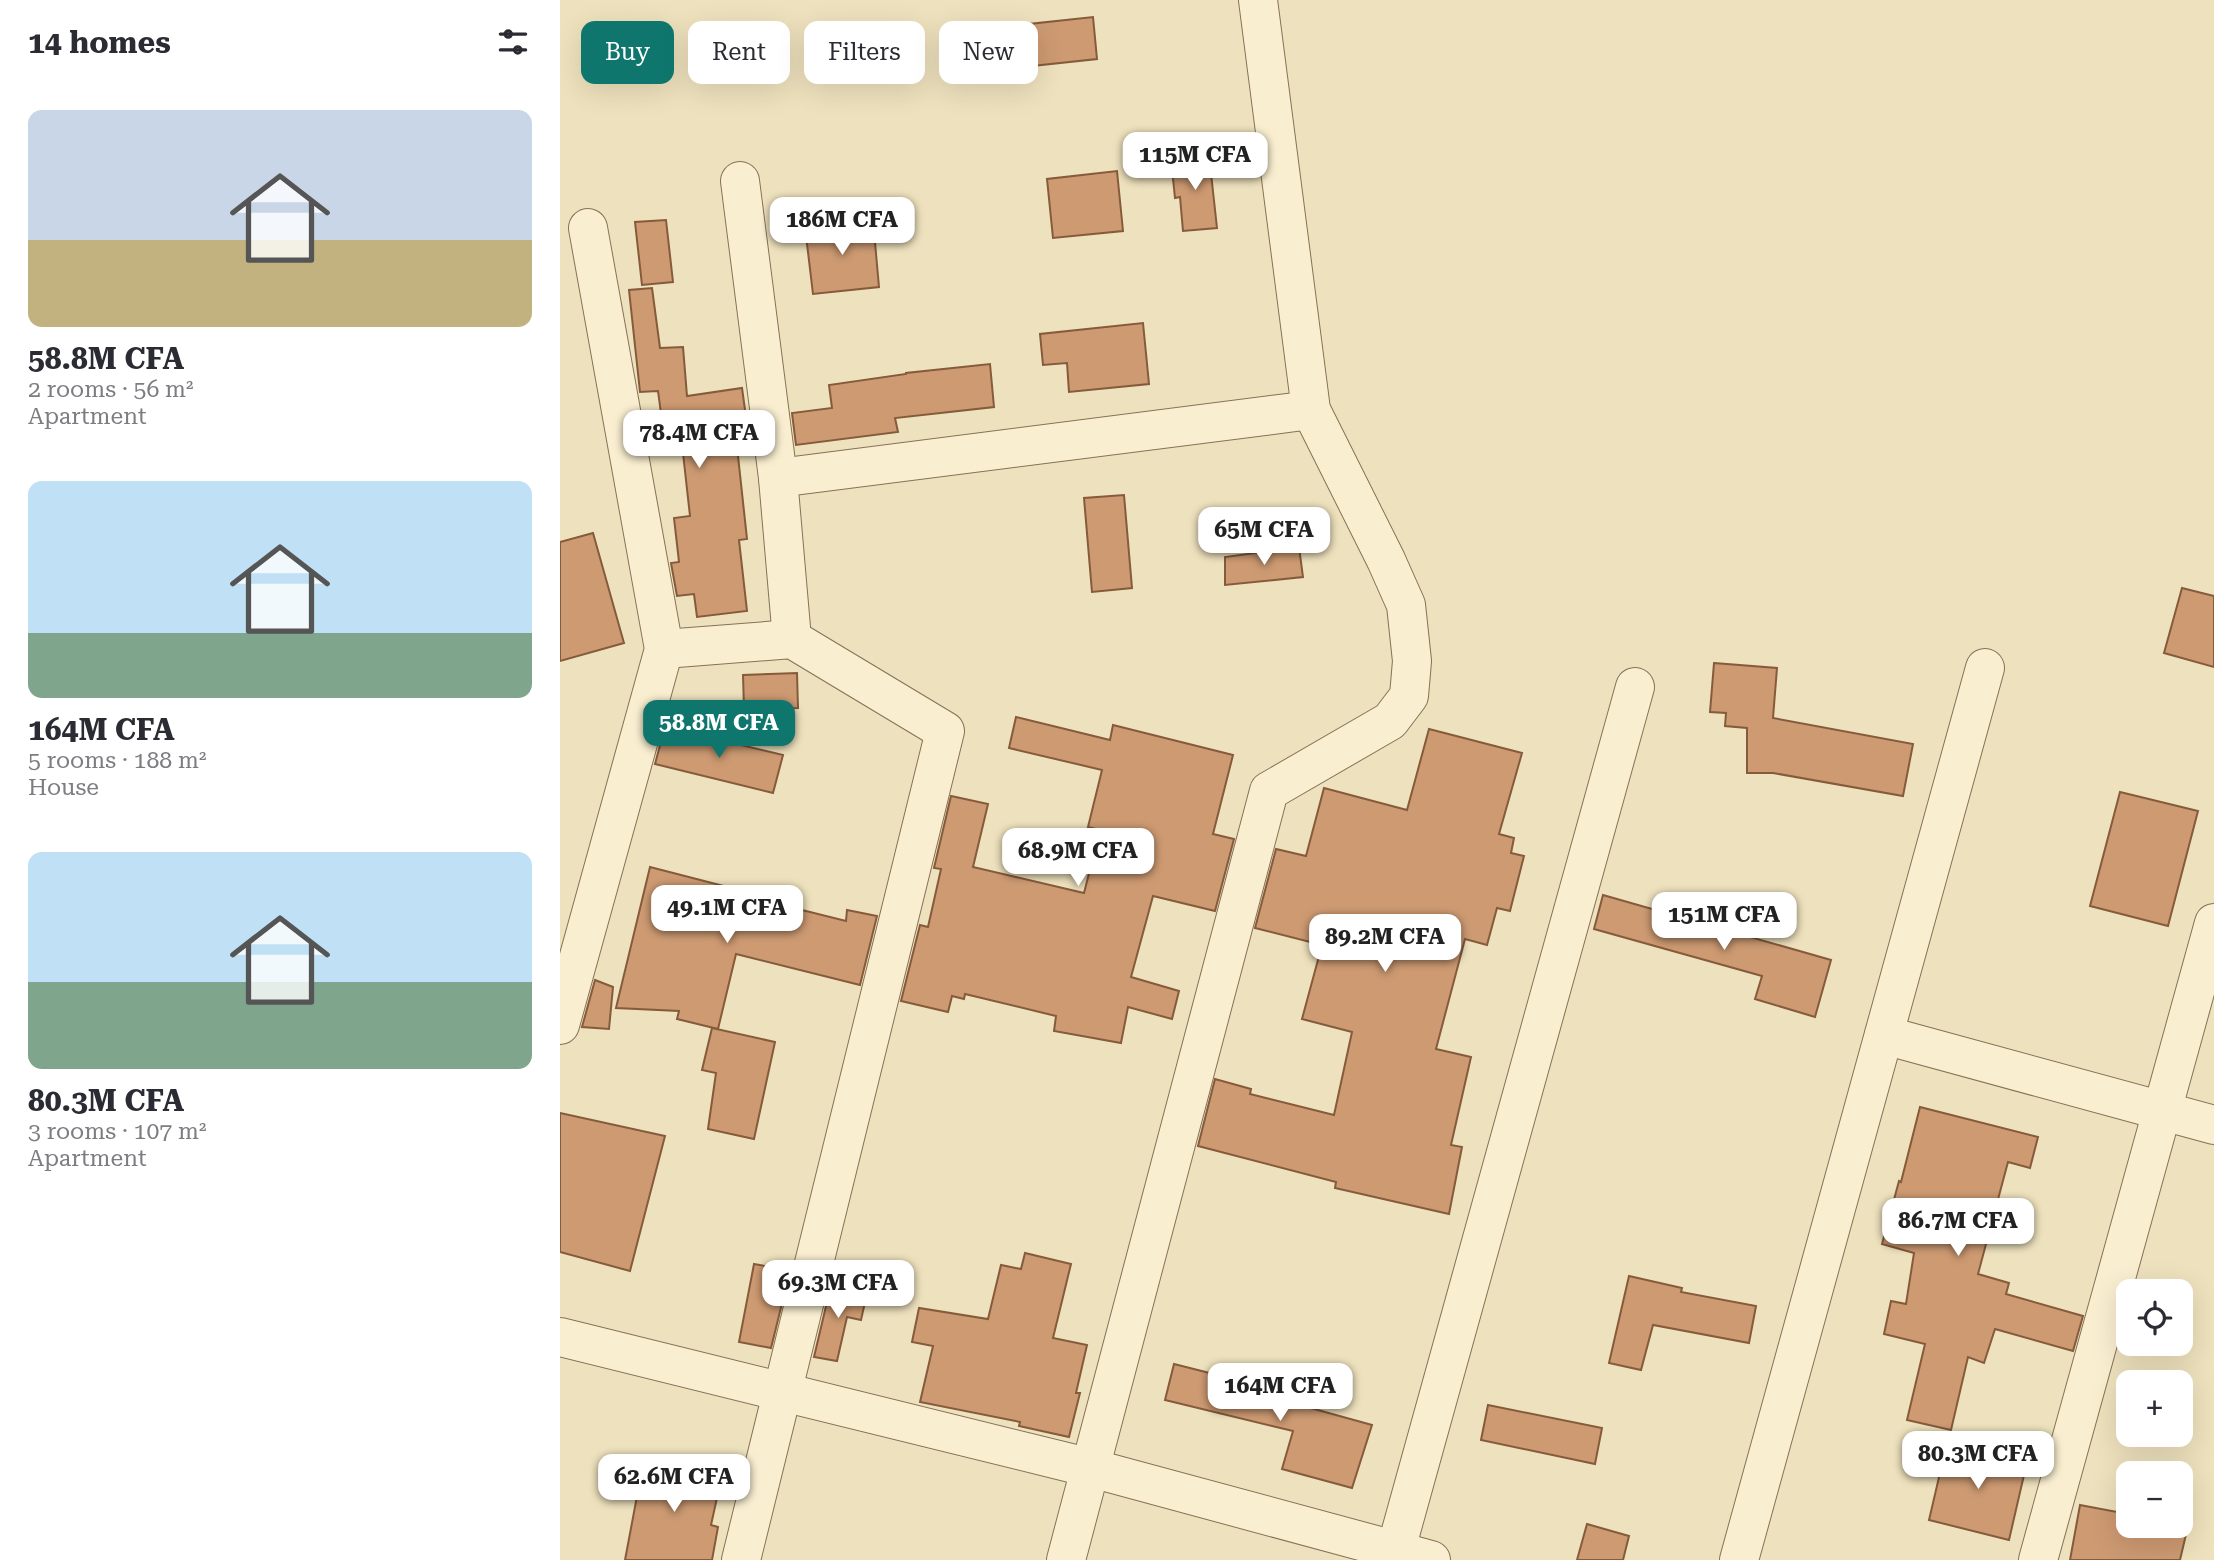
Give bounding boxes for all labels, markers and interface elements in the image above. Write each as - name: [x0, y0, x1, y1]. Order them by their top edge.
- chip: Buy: [581, 21, 674, 84]
- chip: Rent: [688, 21, 790, 84]
- chip: Filters: [804, 21, 925, 84]
- chip: New: [939, 21, 1038, 84]
- icon: filters: [494, 23, 532, 61]
- text: 14 homes: [28, 25, 171, 60]
- pin: 115M CFA: [1123, 132, 1267, 192]
- text: 115M CFA: [1139, 141, 1251, 168]
- icon: home: [217, 155, 343, 281]
- pin: 186M CFA: [770, 198, 914, 257]
- text: 186M CFA: [786, 206, 898, 233]
- text: 58.8M CFA: [28, 341, 184, 376]
- text: 2 rooms · 56 m²: [28, 376, 194, 403]
- text: Apartment: [28, 403, 147, 430]
- pin: 78.4M CFA: [619, 410, 779, 470]
- text: 78.4M CFA: [639, 419, 759, 446]
- pin: 65M CFA: [1199, 508, 1329, 567]
- text: 65M CFA: [1214, 516, 1314, 543]
- icon: home: [217, 526, 343, 652]
- pin: 58.8M CFA: [639, 700, 799, 760]
- text: 58.8M CFA: [659, 709, 779, 736]
- text: 164M CFA: [28, 712, 175, 747]
- text: 5 rooms · 188 m²: [28, 747, 206, 774]
- text: House: [28, 774, 99, 801]
- pin: 68.9M CFA: [998, 828, 1158, 888]
- text: 68.9M CFA: [1018, 837, 1138, 864]
- pin: 49.1M CFA: [647, 886, 807, 945]
- pin: 151M CFA: [1652, 892, 1796, 952]
- text: 49.1M CFA: [667, 894, 787, 921]
- icon: home: [217, 897, 343, 1023]
- text: 151M CFA: [1668, 901, 1780, 928]
- pin: 89.2M CFA: [1305, 914, 1465, 974]
- text: 89.2M CFA: [1325, 923, 1445, 950]
- text: 80.3M CFA: [28, 1083, 184, 1118]
- text: 3 rooms · 107 m²: [28, 1118, 206, 1145]
- text: Apartment: [28, 1145, 147, 1172]
- pin: 86.7M CFA: [1878, 1198, 2038, 1258]
- text: 86.7M CFA: [1898, 1207, 2018, 1234]
- pin: 69.3M CFA: [758, 1260, 918, 1320]
- text: 69.3M CFA: [778, 1269, 898, 1296]
- map controls: [2116, 1279, 2193, 1538]
- button: locate: [2116, 1279, 2193, 1356]
- pin: 164M CFA: [1208, 1364, 1352, 1423]
- button: +: [2116, 1370, 2193, 1447]
- text: 164M CFA: [1224, 1372, 1336, 1399]
- pin: 80.3M CFA: [1898, 1432, 2058, 1491]
- text: 80.3M CFA: [1918, 1440, 2038, 1467]
- pin: 62.6M CFA: [594, 1454, 754, 1514]
- button: −: [2116, 1461, 2193, 1538]
- text: 62.6M CFA: [614, 1463, 734, 1490]

